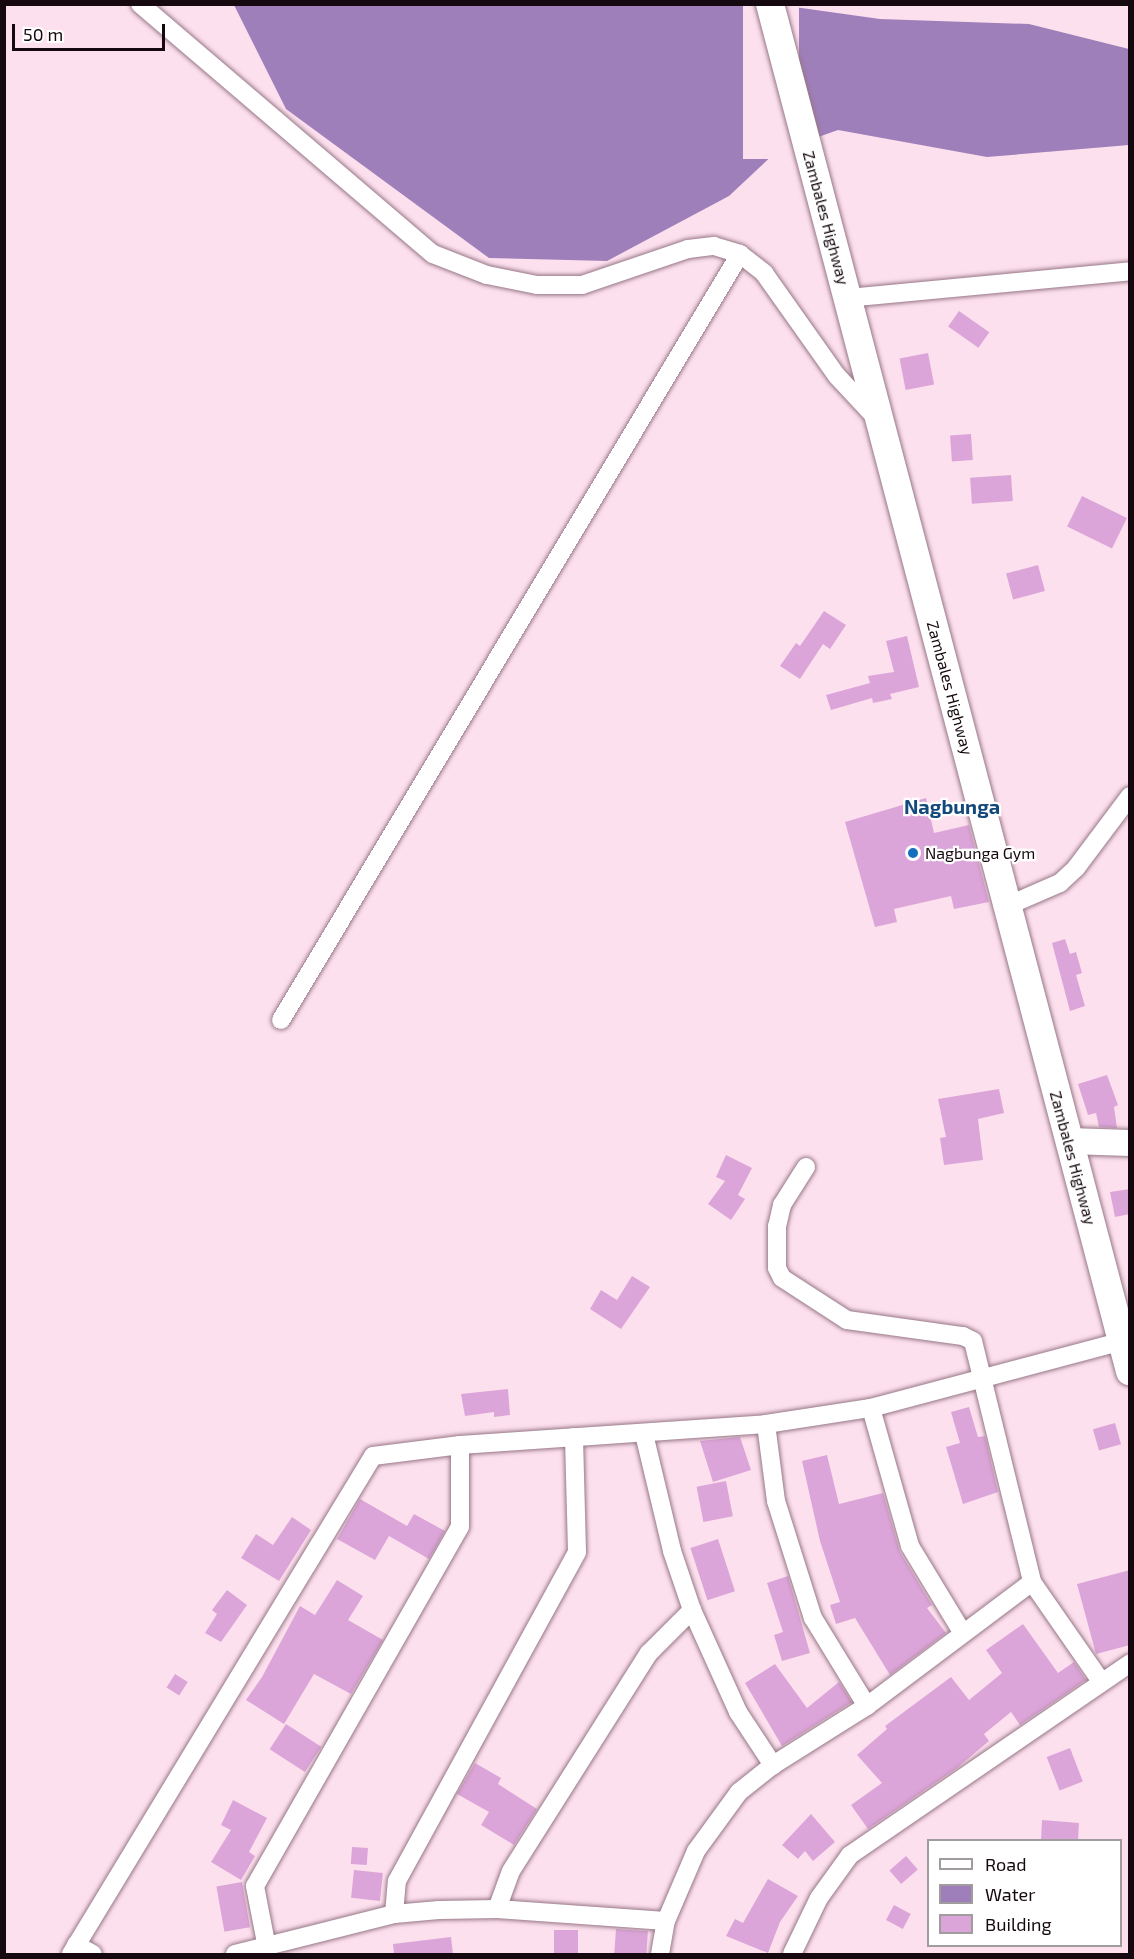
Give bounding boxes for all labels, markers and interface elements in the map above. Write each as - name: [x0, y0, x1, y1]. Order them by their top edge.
- scale bar: [15, 12, 168, 50]
- text: 50 m: [23, 23, 63, 45]
- street label: Zambales Highway: [799, 149, 853, 287]
- street label: Zambales Highway: [923, 619, 977, 757]
- district label: Nagbunga: [904, 794, 1000, 818]
- place label: Nagbunga Gym: [925, 843, 1035, 863]
- marker: Nagbunga Gym: [906, 846, 920, 860]
- street label: Zambales Highway: [1046, 1089, 1100, 1227]
- legend: [927, 1839, 1122, 1947]
- text: Road: [985, 1853, 1026, 1875]
- text: Water: [985, 1883, 1035, 1905]
- text: Building: [985, 1913, 1052, 1935]

